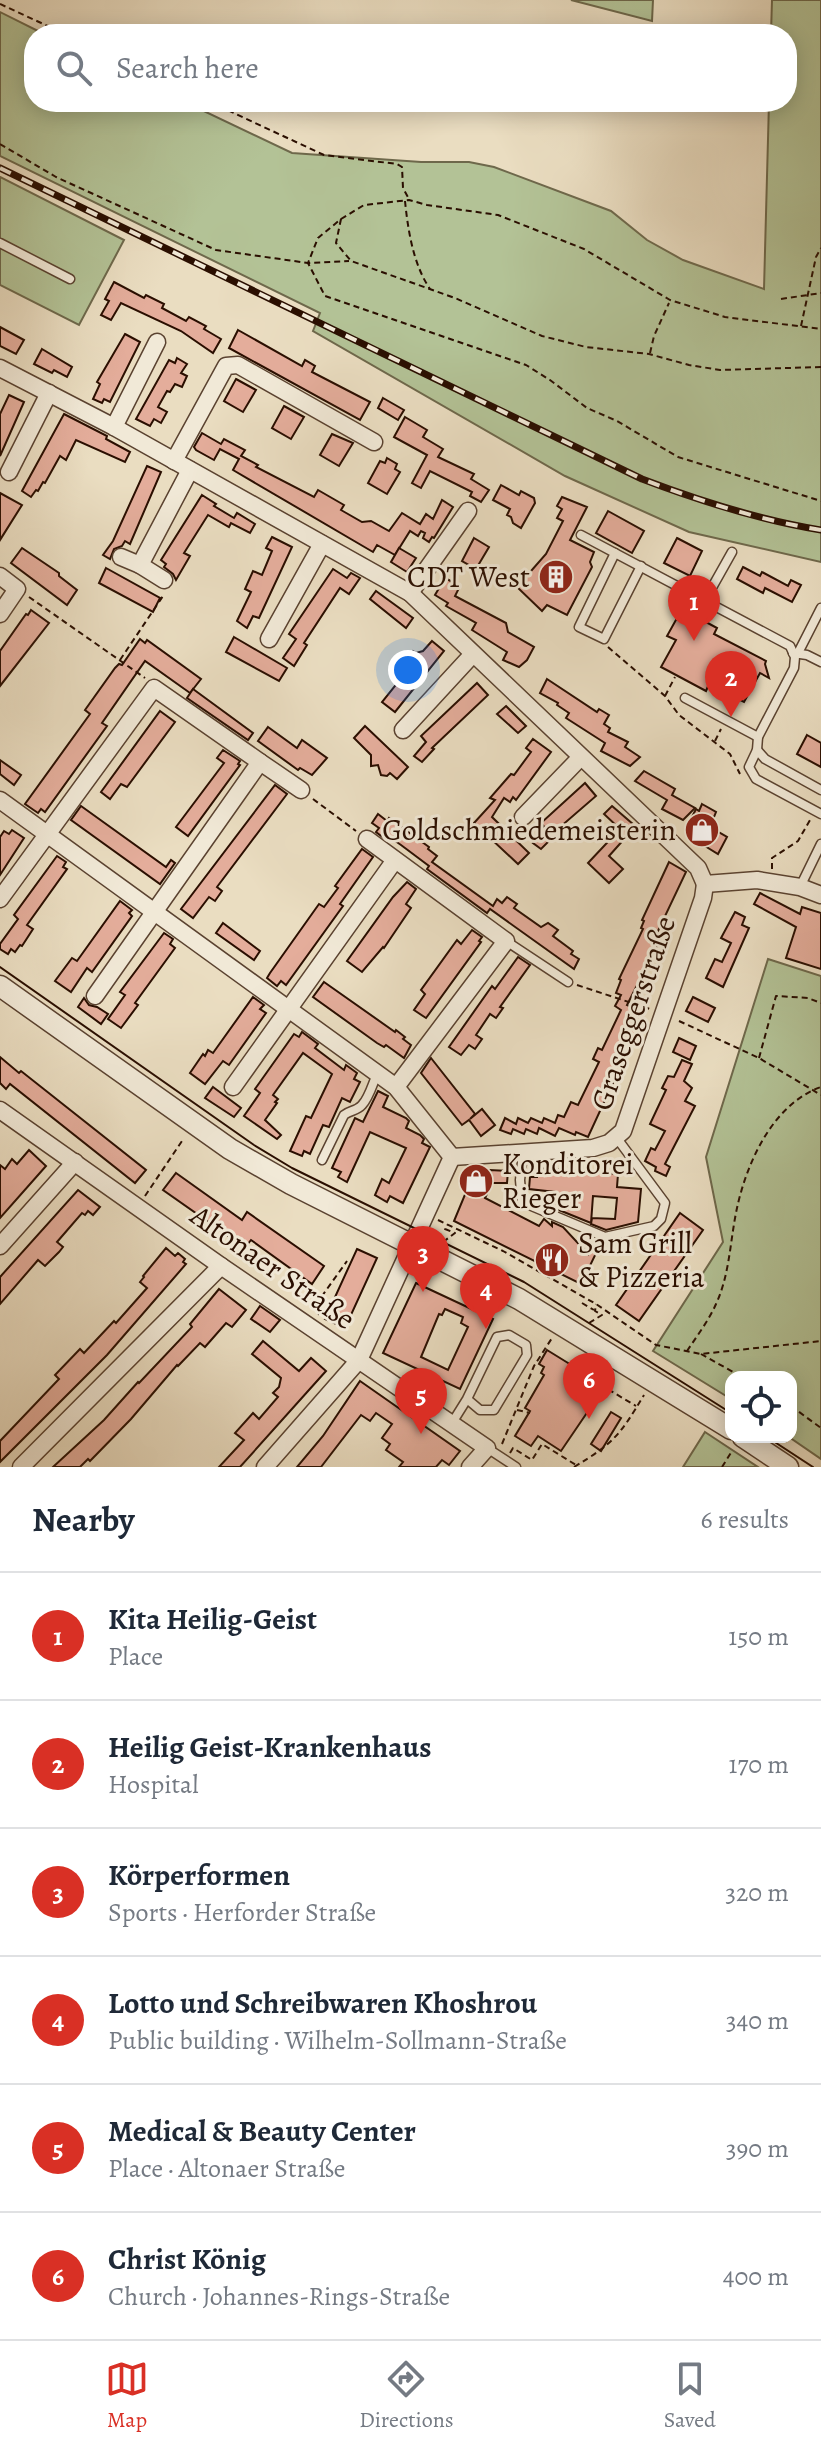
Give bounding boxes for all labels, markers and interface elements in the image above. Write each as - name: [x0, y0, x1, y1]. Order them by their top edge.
- search box: [24, 24, 797, 112]
- icon: search: [52, 46, 96, 90]
- text: Search here: [116, 48, 259, 88]
- place label: CDT West: [407, 557, 530, 597]
- building icon: CDT West: [537, 558, 575, 596]
- pin: 1: [668, 575, 720, 641]
- your location: [388, 650, 428, 690]
- pin: 2: [705, 651, 757, 717]
- place label: Goldschmiedemeisterin: [382, 810, 676, 850]
- shop icon: Goldschmiedemeisterin: [683, 811, 721, 849]
- street label: Graseggerstraße: [581, 910, 685, 1116]
- place label: Konditorei Rieger: [502, 1144, 634, 1218]
- shop icon: Konditorei Rieger: [457, 1162, 495, 1200]
- street label: Altonaer Straße: [182, 1195, 363, 1339]
- place label: Sam Grill & Pizzeria: [578, 1223, 705, 1297]
- pin: 3: [397, 1226, 449, 1292]
- restaurant icon: Sam Grill & Pizzeria: [533, 1241, 571, 1279]
- pin: 4: [460, 1263, 512, 1329]
- pin: 6: [563, 1353, 615, 1419]
- pin: 5: [395, 1368, 447, 1434]
- map controls: [725, 1371, 797, 1443]
- button: locate: [725, 1371, 797, 1443]
- text: Nearby: [32, 1496, 135, 1543]
- text: 6 results: [701, 1502, 789, 1537]
- text: Kita Heilig-Geist: [108, 1599, 317, 1639]
- text: 1: [53, 1619, 63, 1654]
- text: 150 m: [728, 1619, 789, 1654]
- text: Place: [108, 1639, 163, 1674]
- text: Heilig Geist-Krankenhaus: [108, 1727, 431, 1767]
- text: 2: [52, 1747, 64, 1782]
- text: 170 m: [729, 1747, 789, 1782]
- text: Hospital: [108, 1767, 199, 1802]
- text: Körperformen: [108, 1855, 290, 1895]
- text: 3: [52, 1875, 64, 1910]
- text: 320 m: [725, 1875, 789, 1910]
- text: Sports · Herforder Straße: [108, 1895, 376, 1930]
- text: Lotto und Schreibwaren Khoshrou: [108, 1983, 537, 2023]
- text: 4: [52, 2003, 64, 2038]
- text: 340 m: [726, 2003, 789, 2038]
- text: Public building · Wilhelm-Sollmann-Straße: [108, 2023, 567, 2058]
- text: Medical & Beauty Center: [108, 2111, 416, 2151]
- text: 5: [52, 2131, 64, 2166]
- text: 390 m: [726, 2131, 789, 2166]
- text: Place · Altonaer Straße: [108, 2151, 345, 2186]
- text: Christ König: [108, 2239, 266, 2279]
- text: 6: [52, 2259, 64, 2294]
- text: 400 m: [723, 2259, 789, 2294]
- text: Church · Johannes-Rings-Straße: [108, 2279, 450, 2314]
- tab: Map: [105, 2357, 149, 2435]
- tab: Directions: [359, 2357, 454, 2435]
- tab: Saved: [664, 2357, 716, 2435]

